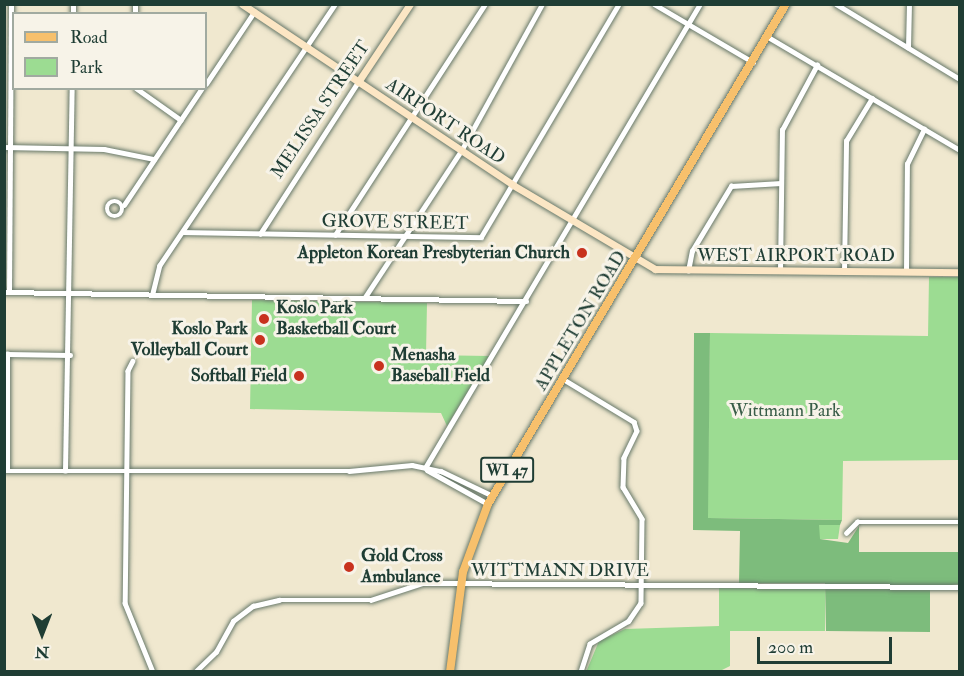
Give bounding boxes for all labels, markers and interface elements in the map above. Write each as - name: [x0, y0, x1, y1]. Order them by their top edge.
- legend: [12, 12, 207, 90]
- text: Road: [70, 26, 108, 49]
- street label: MELISSA STREET: [267, 37, 375, 183]
- text: Park: [70, 56, 103, 79]
- street label: AIRPORT ROAD: [381, 74, 509, 170]
- street label: GROVE STREET: [321, 211, 469, 235]
- place label: Appleton Korean Presbyterian Church: [297, 242, 570, 264]
- street label: WEST AIRPORT ROAD: [697, 245, 895, 267]
- marker: Appleton Korean Presbyterian Church: [575, 246, 589, 260]
- street label: APPLETON ROAD: [531, 247, 631, 395]
- place label: Koslo Park Basketball Court: [276, 298, 396, 340]
- marker: Koslo Park Basketball Court: [257, 312, 271, 326]
- place label: Koslo Park Volleyball Court: [131, 319, 248, 362]
- marker: Koslo Park Volleyball Court: [253, 333, 267, 347]
- place label: Menasha Baseball Field: [391, 345, 490, 388]
- marker: Menasha Baseball Field: [372, 359, 386, 373]
- place label: Softball Field: [191, 365, 287, 387]
- marker: Softball Field: [292, 369, 306, 383]
- park label: Wittmann Park: [729, 400, 841, 422]
- road number: WI 47: [480, 457, 534, 483]
- place label: Gold Cross Ambulance: [361, 546, 443, 588]
- marker: Gold Cross Ambulance: [342, 560, 356, 574]
- street label: WITTMANN DRIVE: [471, 560, 649, 582]
- north arrow: [12, 604, 72, 664]
- scale bar: [760, 625, 895, 663]
- text: 200 m: [768, 636, 813, 659]
- text: N: [35, 642, 49, 662]

